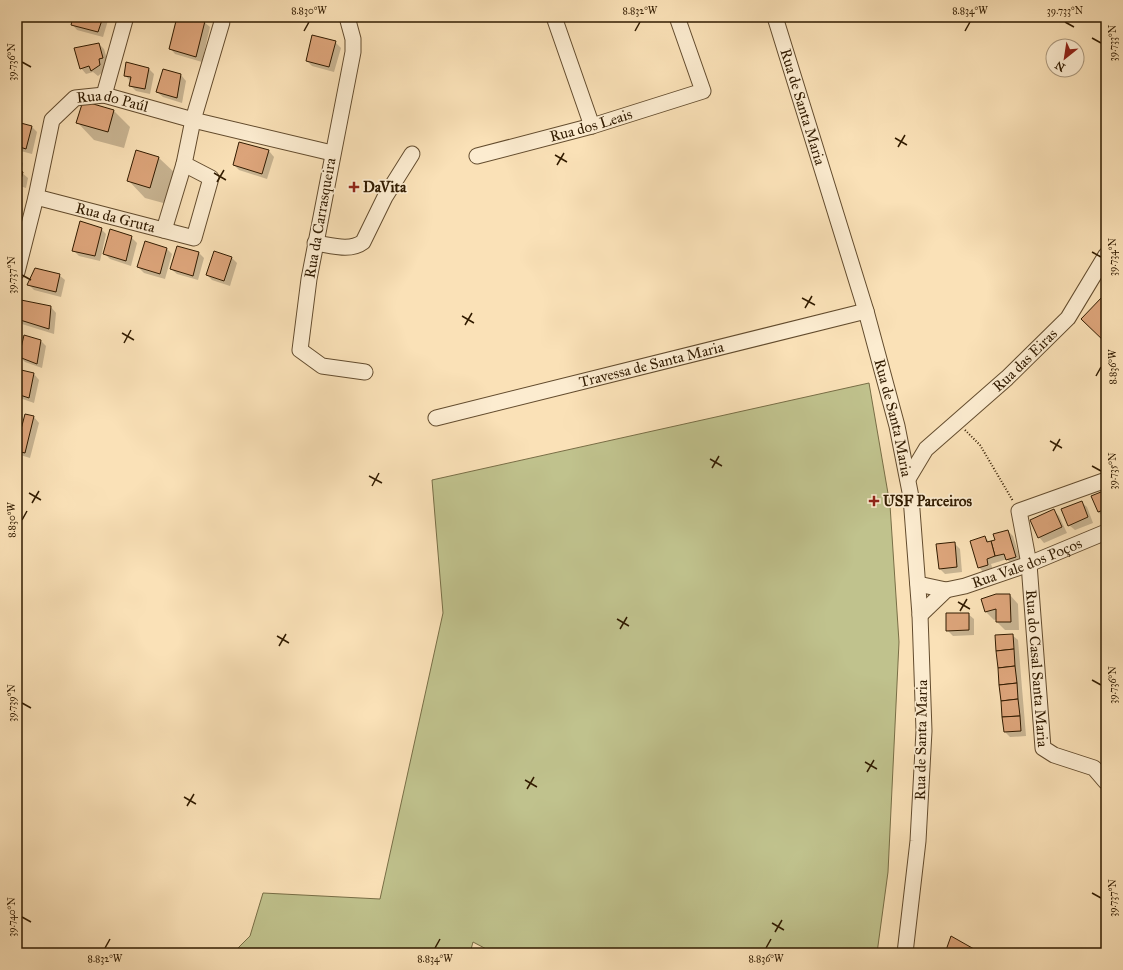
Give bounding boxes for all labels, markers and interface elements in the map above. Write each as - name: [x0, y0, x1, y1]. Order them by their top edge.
- text: 8.830°W: [291, 5, 327, 17]
- text: 8.832°W: [623, 5, 658, 17]
- text: 8.834°W: [952, 5, 988, 17]
- text: 39.733°N: [1047, 5, 1084, 17]
- text: 39.733°N: [1107, 24, 1119, 61]
- north arrow: [1045, 38, 1085, 78]
- text: 39.736°N: [6, 43, 18, 81]
- street label: Rua de Santa Maria: [776, 46, 829, 168]
- text: N: [1052, 58, 1068, 74]
- street label: Rua do Paúl: [76, 86, 151, 116]
- street label: Rua dos Leais: [548, 105, 635, 146]
- street label: Rua da Carrasqueira: [301, 156, 341, 280]
- place label: DaVita: [363, 178, 407, 196]
- marker: DaVita: [348, 181, 360, 193]
- street label: Rua da Gruta: [74, 199, 158, 237]
- text: 39.734°N: [1107, 238, 1119, 276]
- text: 39.737°N: [6, 256, 18, 294]
- street label: Rua das Eiras: [989, 325, 1061, 395]
- street label: Travessa de Santa Maria: [577, 338, 726, 391]
- text: 8.836°W: [1107, 349, 1119, 384]
- street label: Rua de Santa Maria: [870, 357, 916, 479]
- text: 39.735°N: [1107, 452, 1119, 489]
- place label: USF Parceiros: [883, 492, 973, 510]
- marker: USF Parceiros: [868, 495, 880, 507]
- text: 8.830°W: [6, 502, 18, 538]
- street label: Rua Vale dos Poços: [969, 534, 1085, 592]
- street label: Rua do Casal Santa Maria: [1022, 589, 1052, 749]
- text: 39.736°N: [1107, 666, 1119, 704]
- street label: Rua de Santa Maria: [911, 679, 931, 801]
- text: 39.739°N: [6, 684, 18, 722]
- text: 39.737°N: [1107, 879, 1119, 917]
- text: 39.740°N: [6, 897, 18, 937]
- text: 8.832°W: [88, 953, 123, 965]
- text: 8.834°W: [417, 953, 453, 965]
- text: 8.836°W: [749, 953, 784, 965]

